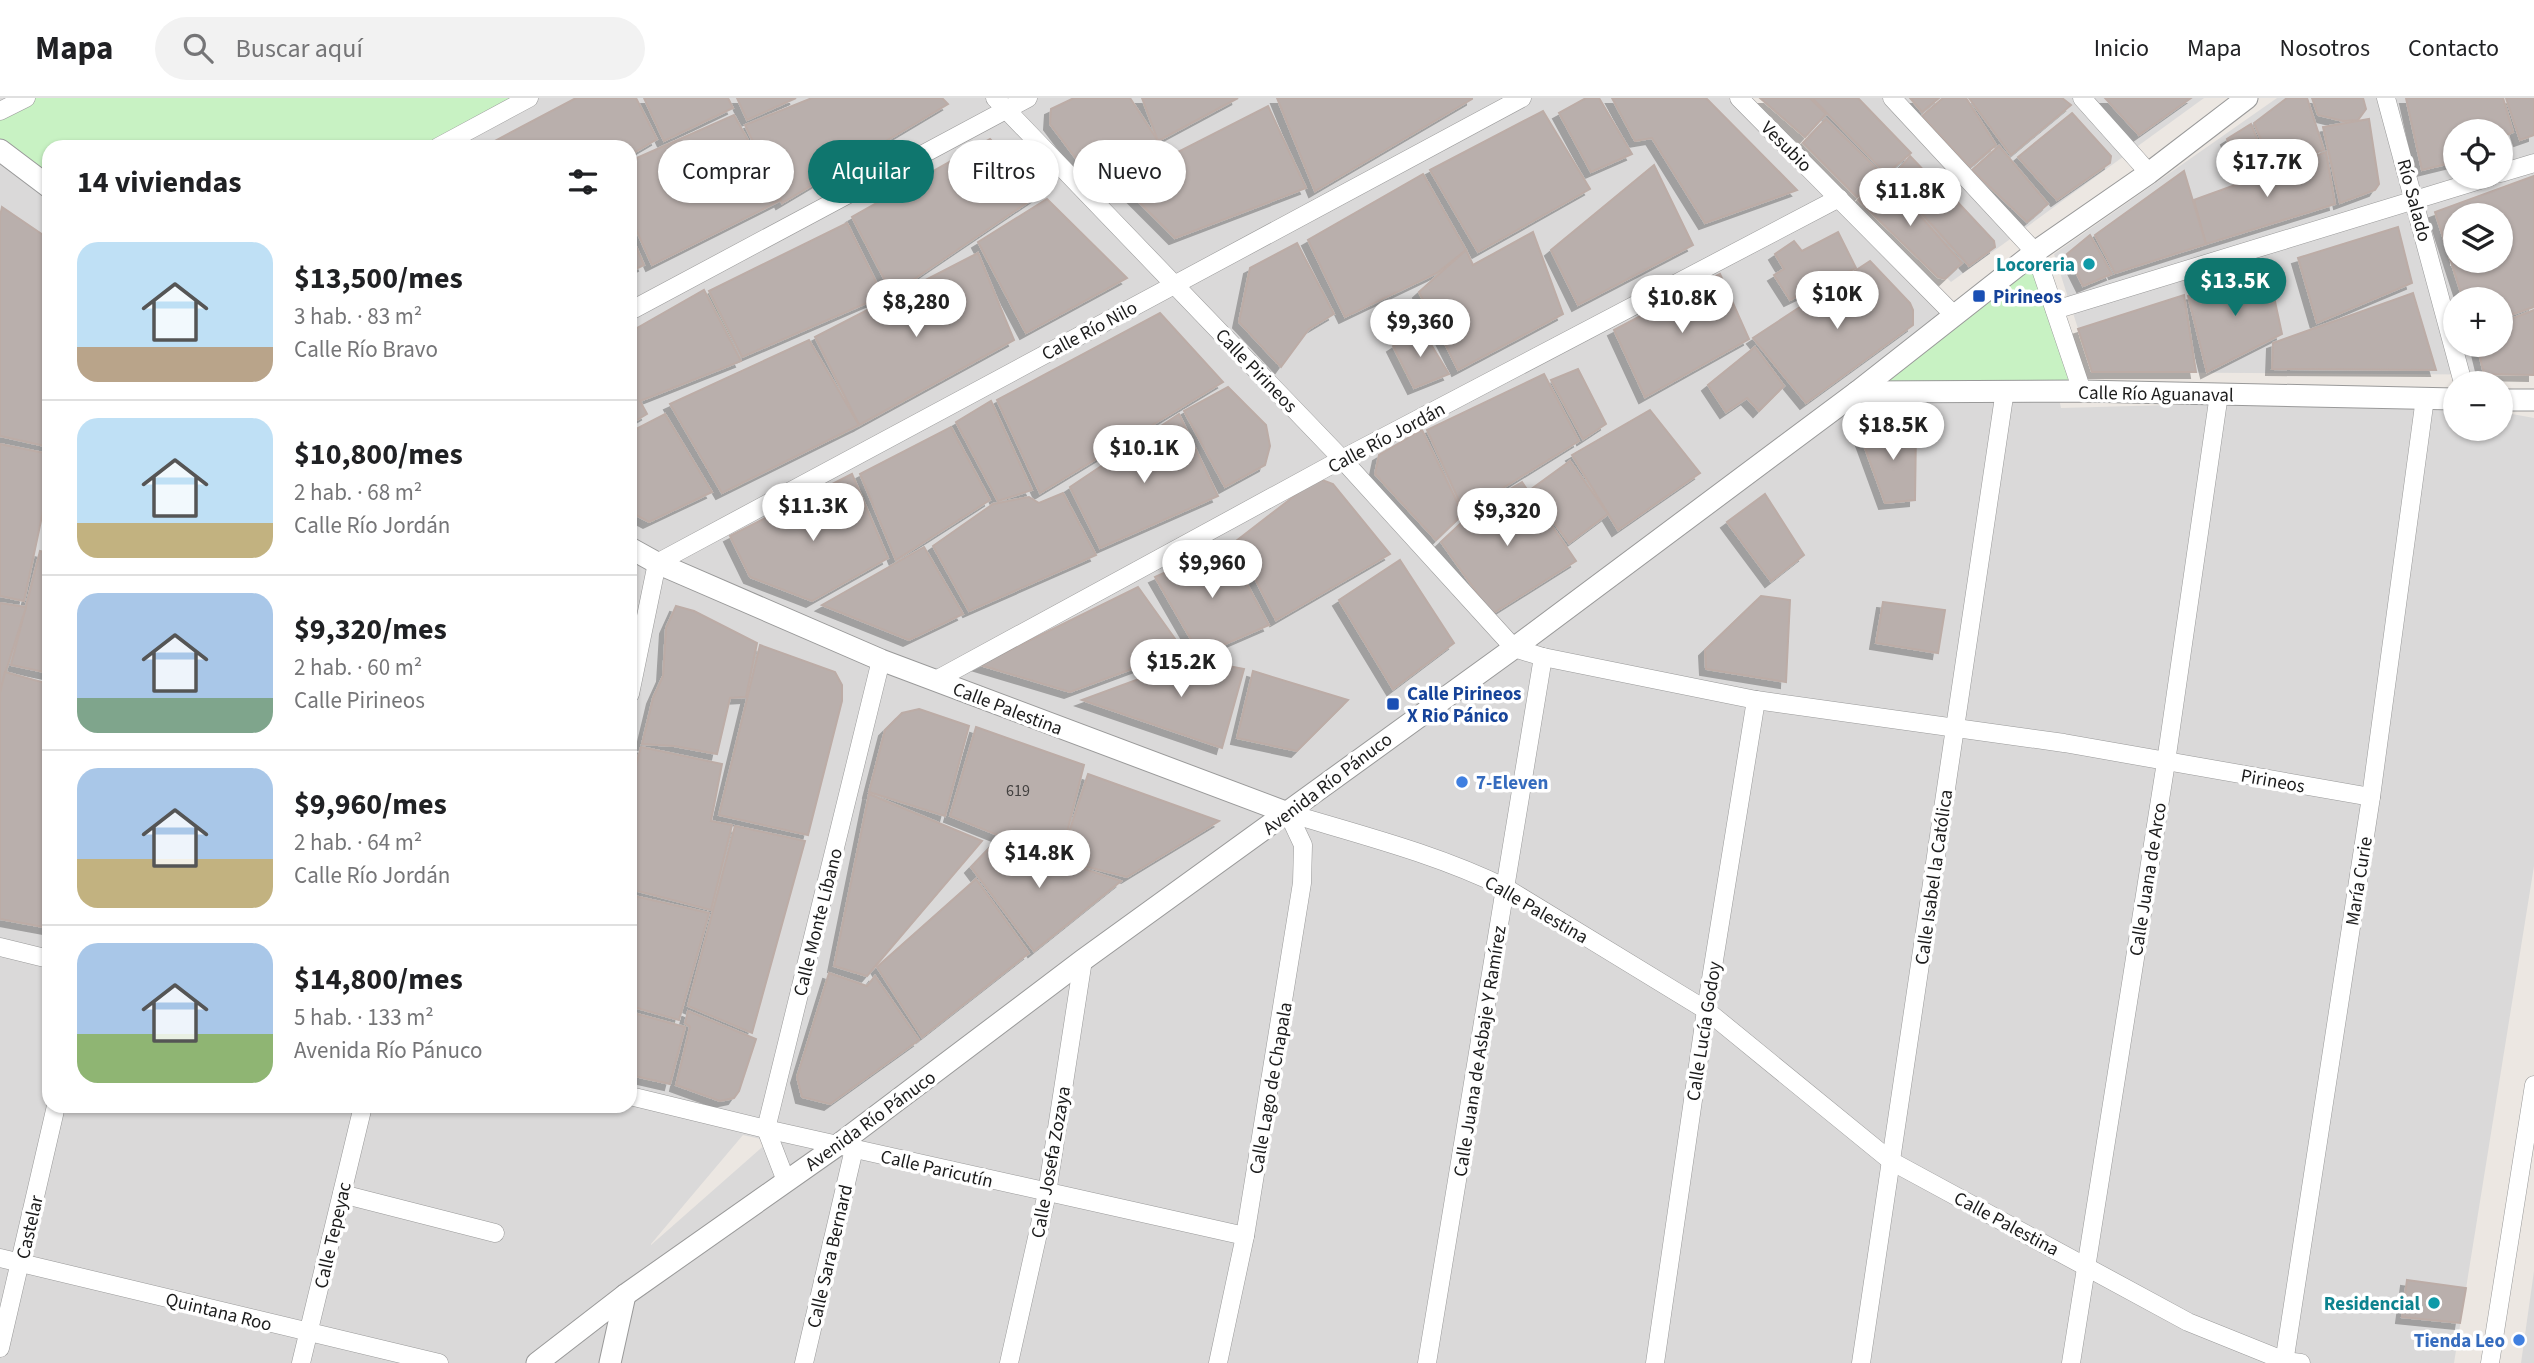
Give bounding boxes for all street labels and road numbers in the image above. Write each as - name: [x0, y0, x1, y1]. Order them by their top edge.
- street label: Vesubio: [1754, 115, 1818, 179]
- street label: Río Salado: [2390, 156, 2438, 245]
- street label: Calle Río Nilo: [1037, 295, 1142, 368]
- street label: Calle Pirineos: [1209, 323, 1303, 419]
- street label: Calle Río Aguanaval: [2078, 380, 2234, 409]
- street label: Calle Río Jordán: [1323, 396, 1450, 481]
- street label: Calle Palestina: [949, 676, 1066, 743]
- street label: Avenida Río Pánuco: [1258, 727, 1398, 842]
- street label: Pirineos: [2239, 763, 2307, 800]
- street label: Calle Isabel la Católica: [1909, 788, 1960, 967]
- street label: Calle Juana de Arco: [2123, 800, 2174, 958]
- street label: María Curie: [2339, 835, 2380, 928]
- street label: Calle Monte Líbano: [787, 846, 850, 999]
- street label: Calle Palestina: [1479, 870, 1593, 951]
- street label: Calle Juana de Asbaje Y Ramírez: [1447, 924, 1514, 1179]
- street label: Calle Lucía Godoy: [1680, 959, 1729, 1103]
- street label: Calle Lago de Chapala: [1243, 1000, 1300, 1176]
- street label: Avenida Río Pánuco: [800, 1065, 942, 1178]
- street label: Calle Josefa Zozaya: [1025, 1084, 1078, 1240]
- street label: Calle Paricutín: [878, 1143, 996, 1196]
- street label: Calle Tepeyac: [308, 1179, 359, 1291]
- street label: Calle Sara Bernard: [801, 1182, 860, 1331]
- street label: Calle Palestina: [1949, 1185, 2064, 1263]
- street label: Castelar: [10, 1192, 51, 1262]
- street label: Quintana Roo: [163, 1286, 275, 1339]

